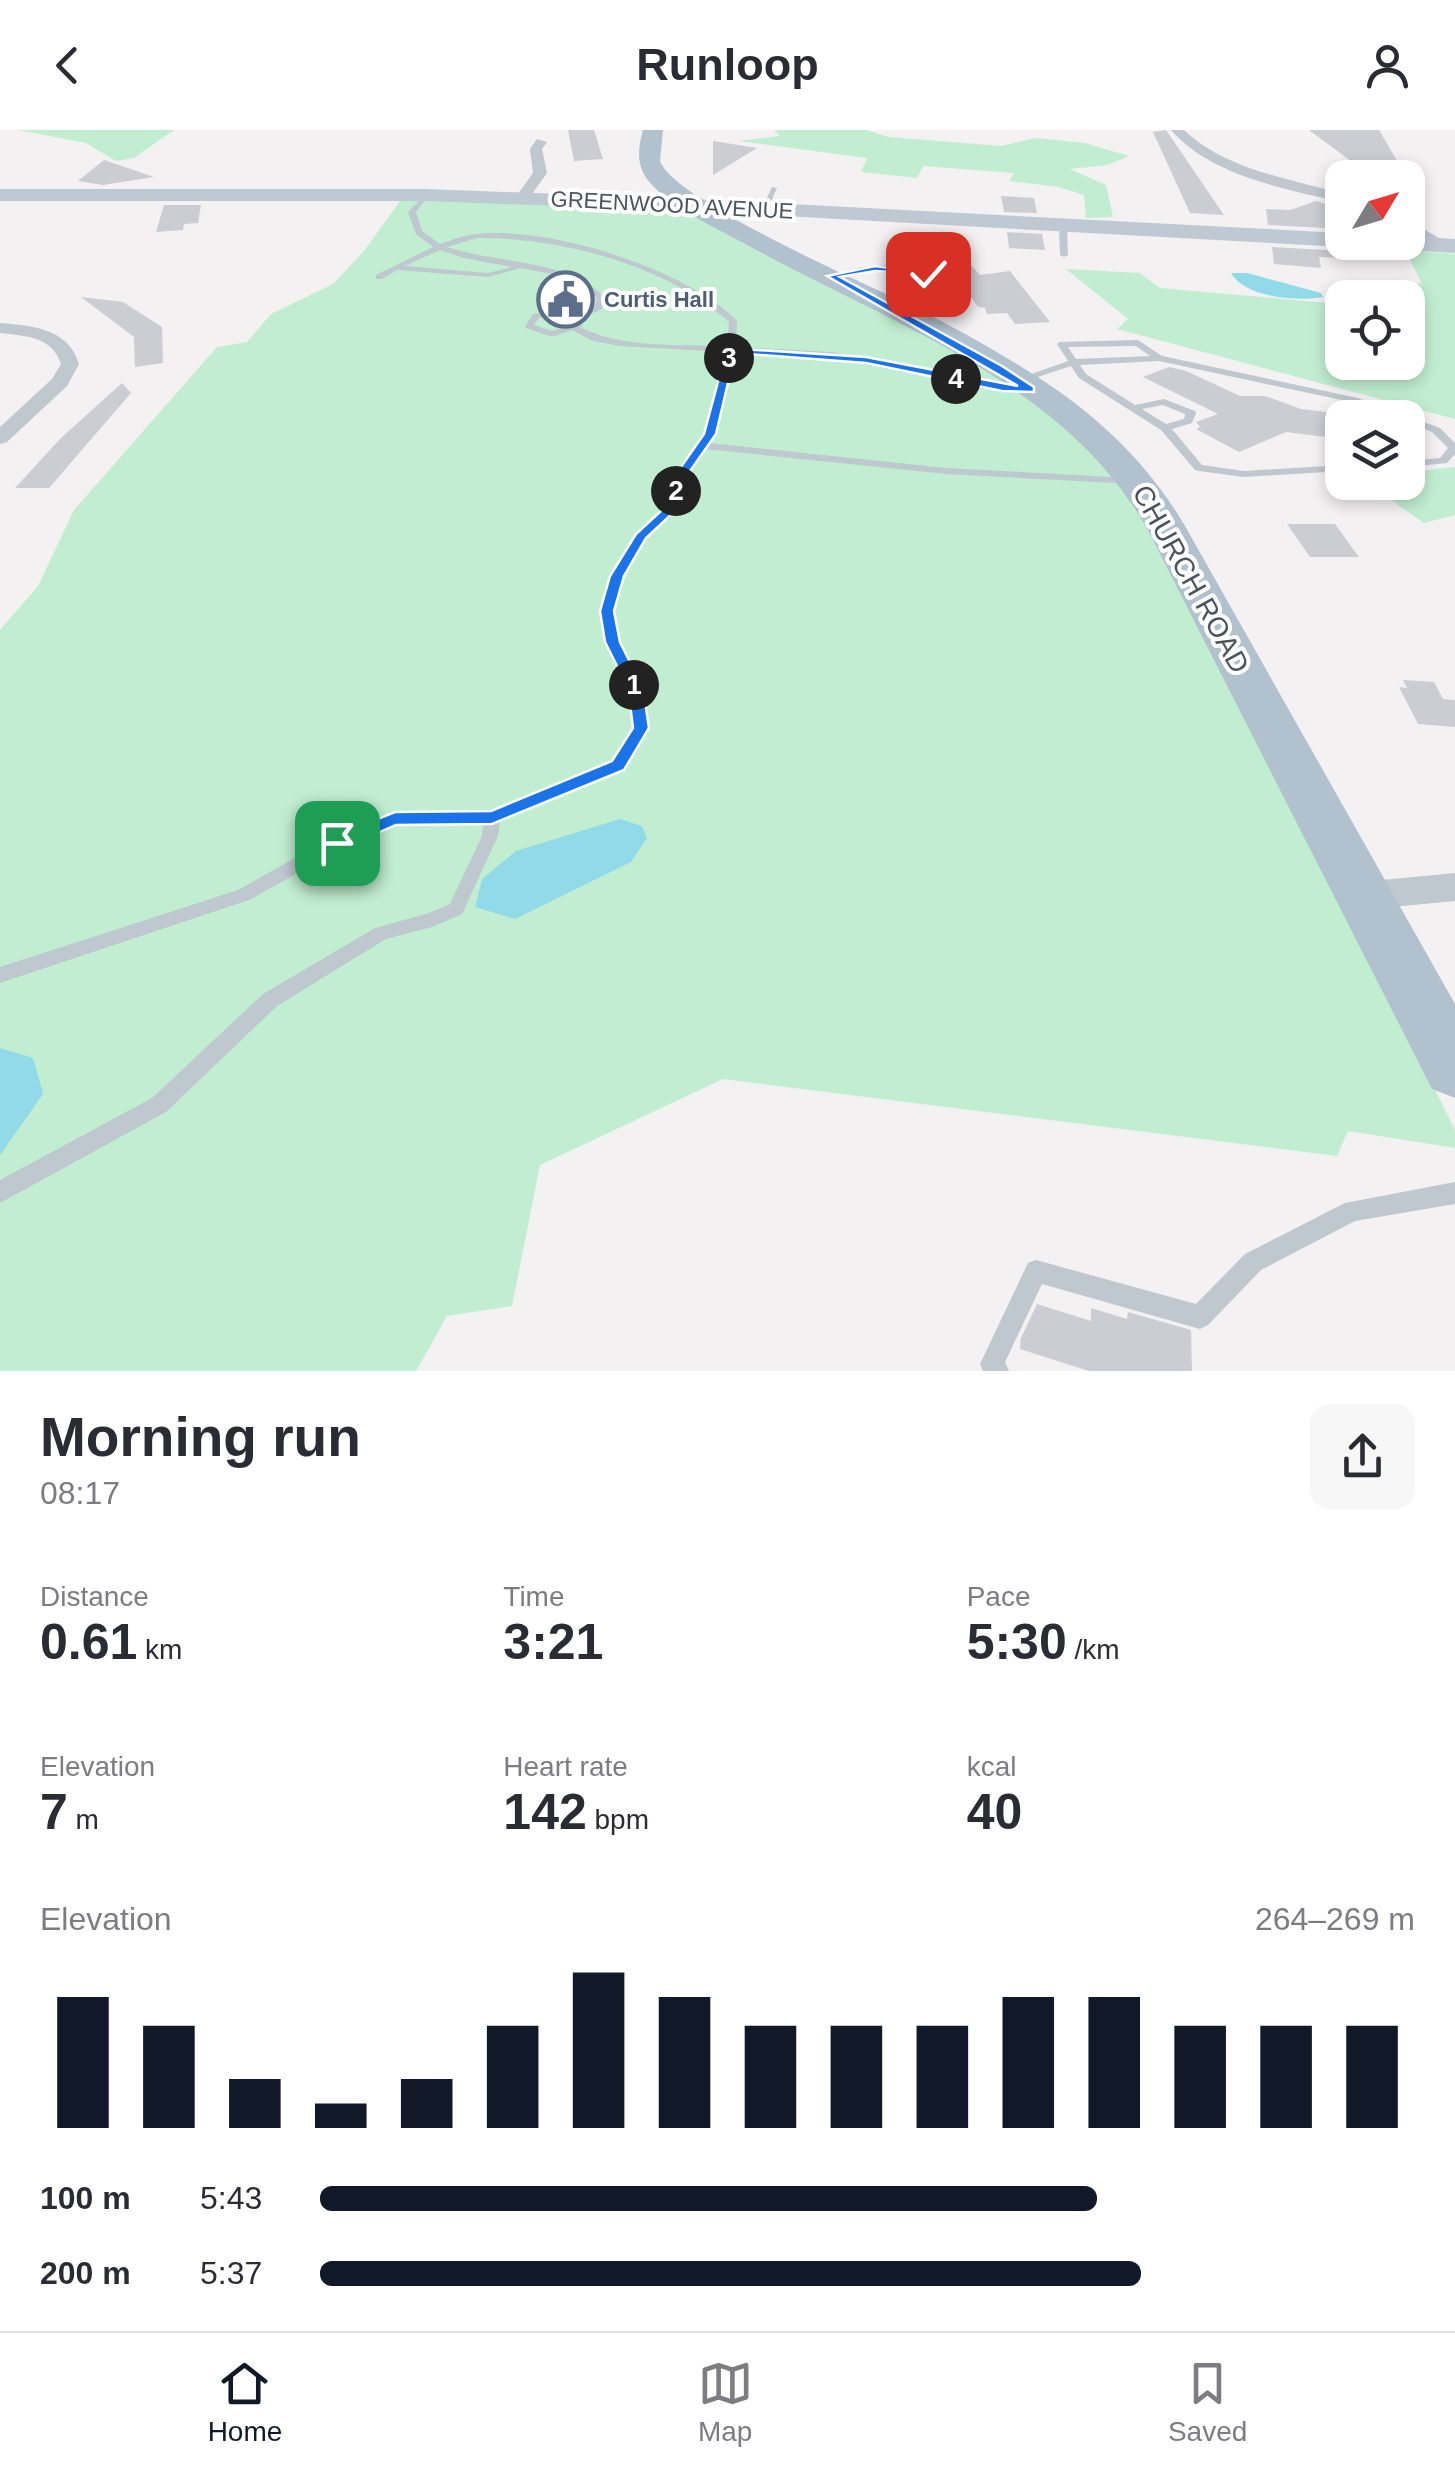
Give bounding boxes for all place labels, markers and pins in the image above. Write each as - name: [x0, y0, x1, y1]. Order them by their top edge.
- pin: [886, 232, 971, 317]
- public building icon: Curtis Hall: [535, 269, 595, 329]
- place label: Curtis Hall: [604, 287, 714, 312]
- pin: 3: [704, 333, 754, 383]
- pin: 4: [931, 354, 981, 404]
- pin: 2: [651, 466, 701, 516]
- pin: 1: [609, 660, 659, 710]
- pin: [295, 801, 380, 886]

